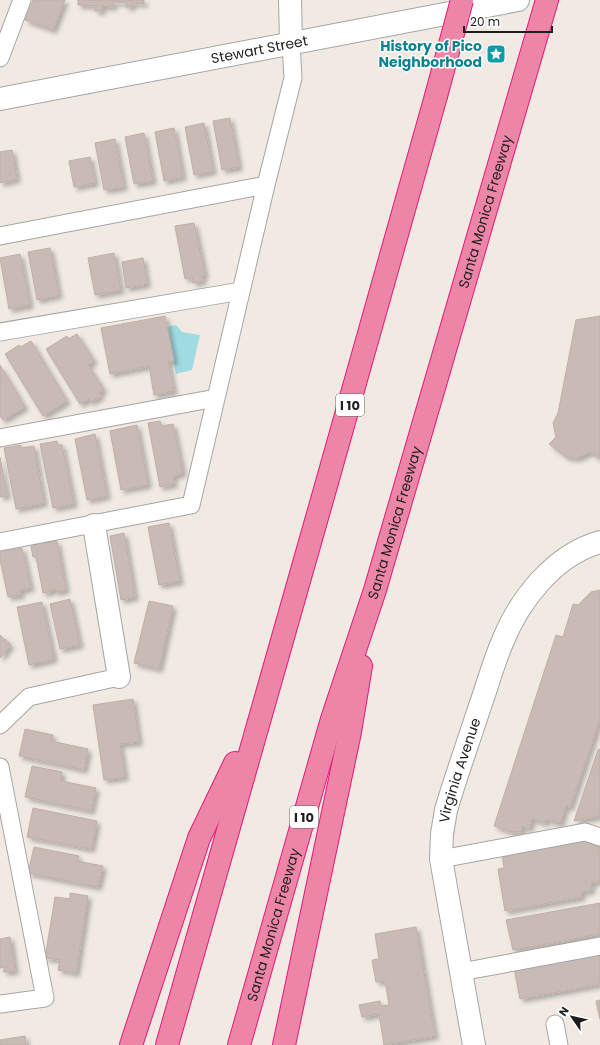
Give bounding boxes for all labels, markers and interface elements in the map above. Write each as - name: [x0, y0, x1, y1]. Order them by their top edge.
- scale bar: [464, 8, 552, 34]
- text: 20 m: [470, 13, 500, 30]
- street label: Stewart Street: [209, 30, 309, 68]
- place label: History of Pico Neighborhood: [379, 36, 482, 72]
- place icon: History of Pico Neighborhood: [485, 43, 507, 65]
- street label: Santa Monica Freeway: [453, 133, 517, 291]
- road number: I 10: [336, 394, 364, 416]
- street label: Santa Monica Freeway: [363, 444, 426, 602]
- street label: Virginia Avenue: [434, 715, 486, 824]
- road number: I 10: [290, 806, 318, 828]
- street label: Santa Monica Freeway: [242, 846, 305, 1004]
- north arrow: [552, 997, 592, 1037]
- text: N: [555, 1004, 573, 1019]

